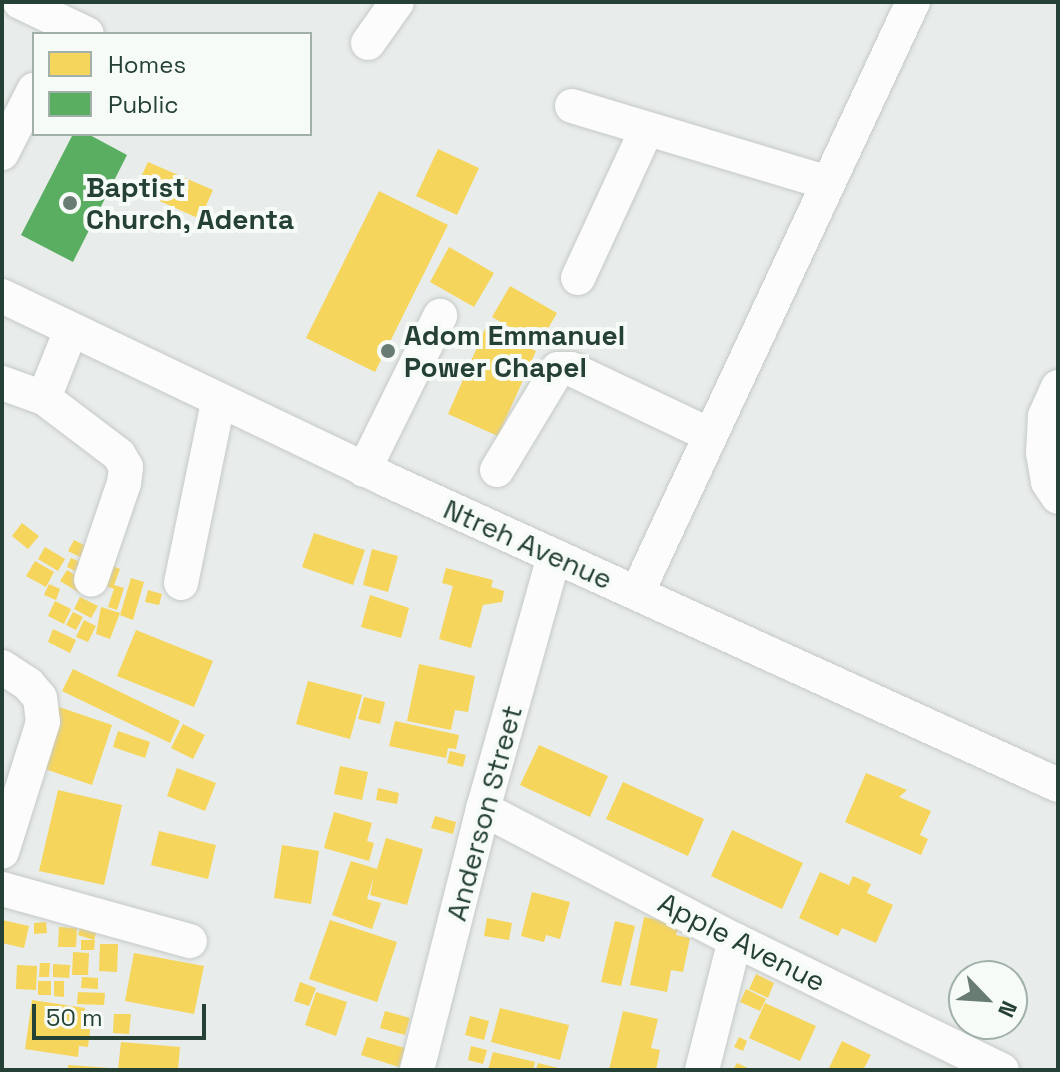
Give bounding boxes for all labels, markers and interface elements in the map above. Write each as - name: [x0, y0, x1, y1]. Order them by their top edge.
- legend: [32, 32, 312, 136]
- text: Homes: [108, 49, 186, 80]
- text: Public: [108, 89, 179, 120]
- place label: Baptist Church, Adenta: [86, 170, 295, 236]
- marker: Baptist Church, Adenta: [61, 194, 79, 212]
- place label: Adom Emmanuel Power Chapel: [404, 318, 625, 384]
- marker: Adom Emmanuel Power Chapel: [379, 342, 397, 360]
- street label: Ntreh Avenue: [438, 492, 618, 596]
- street label: Anderson Street: [439, 702, 529, 924]
- street label: Apple Avenue: [653, 885, 831, 999]
- north arrow: [948, 960, 1028, 1040]
- scale bar: [36, 988, 210, 1038]
- text: N: [992, 997, 1024, 1022]
- text: 50 m: [46, 1002, 103, 1033]

